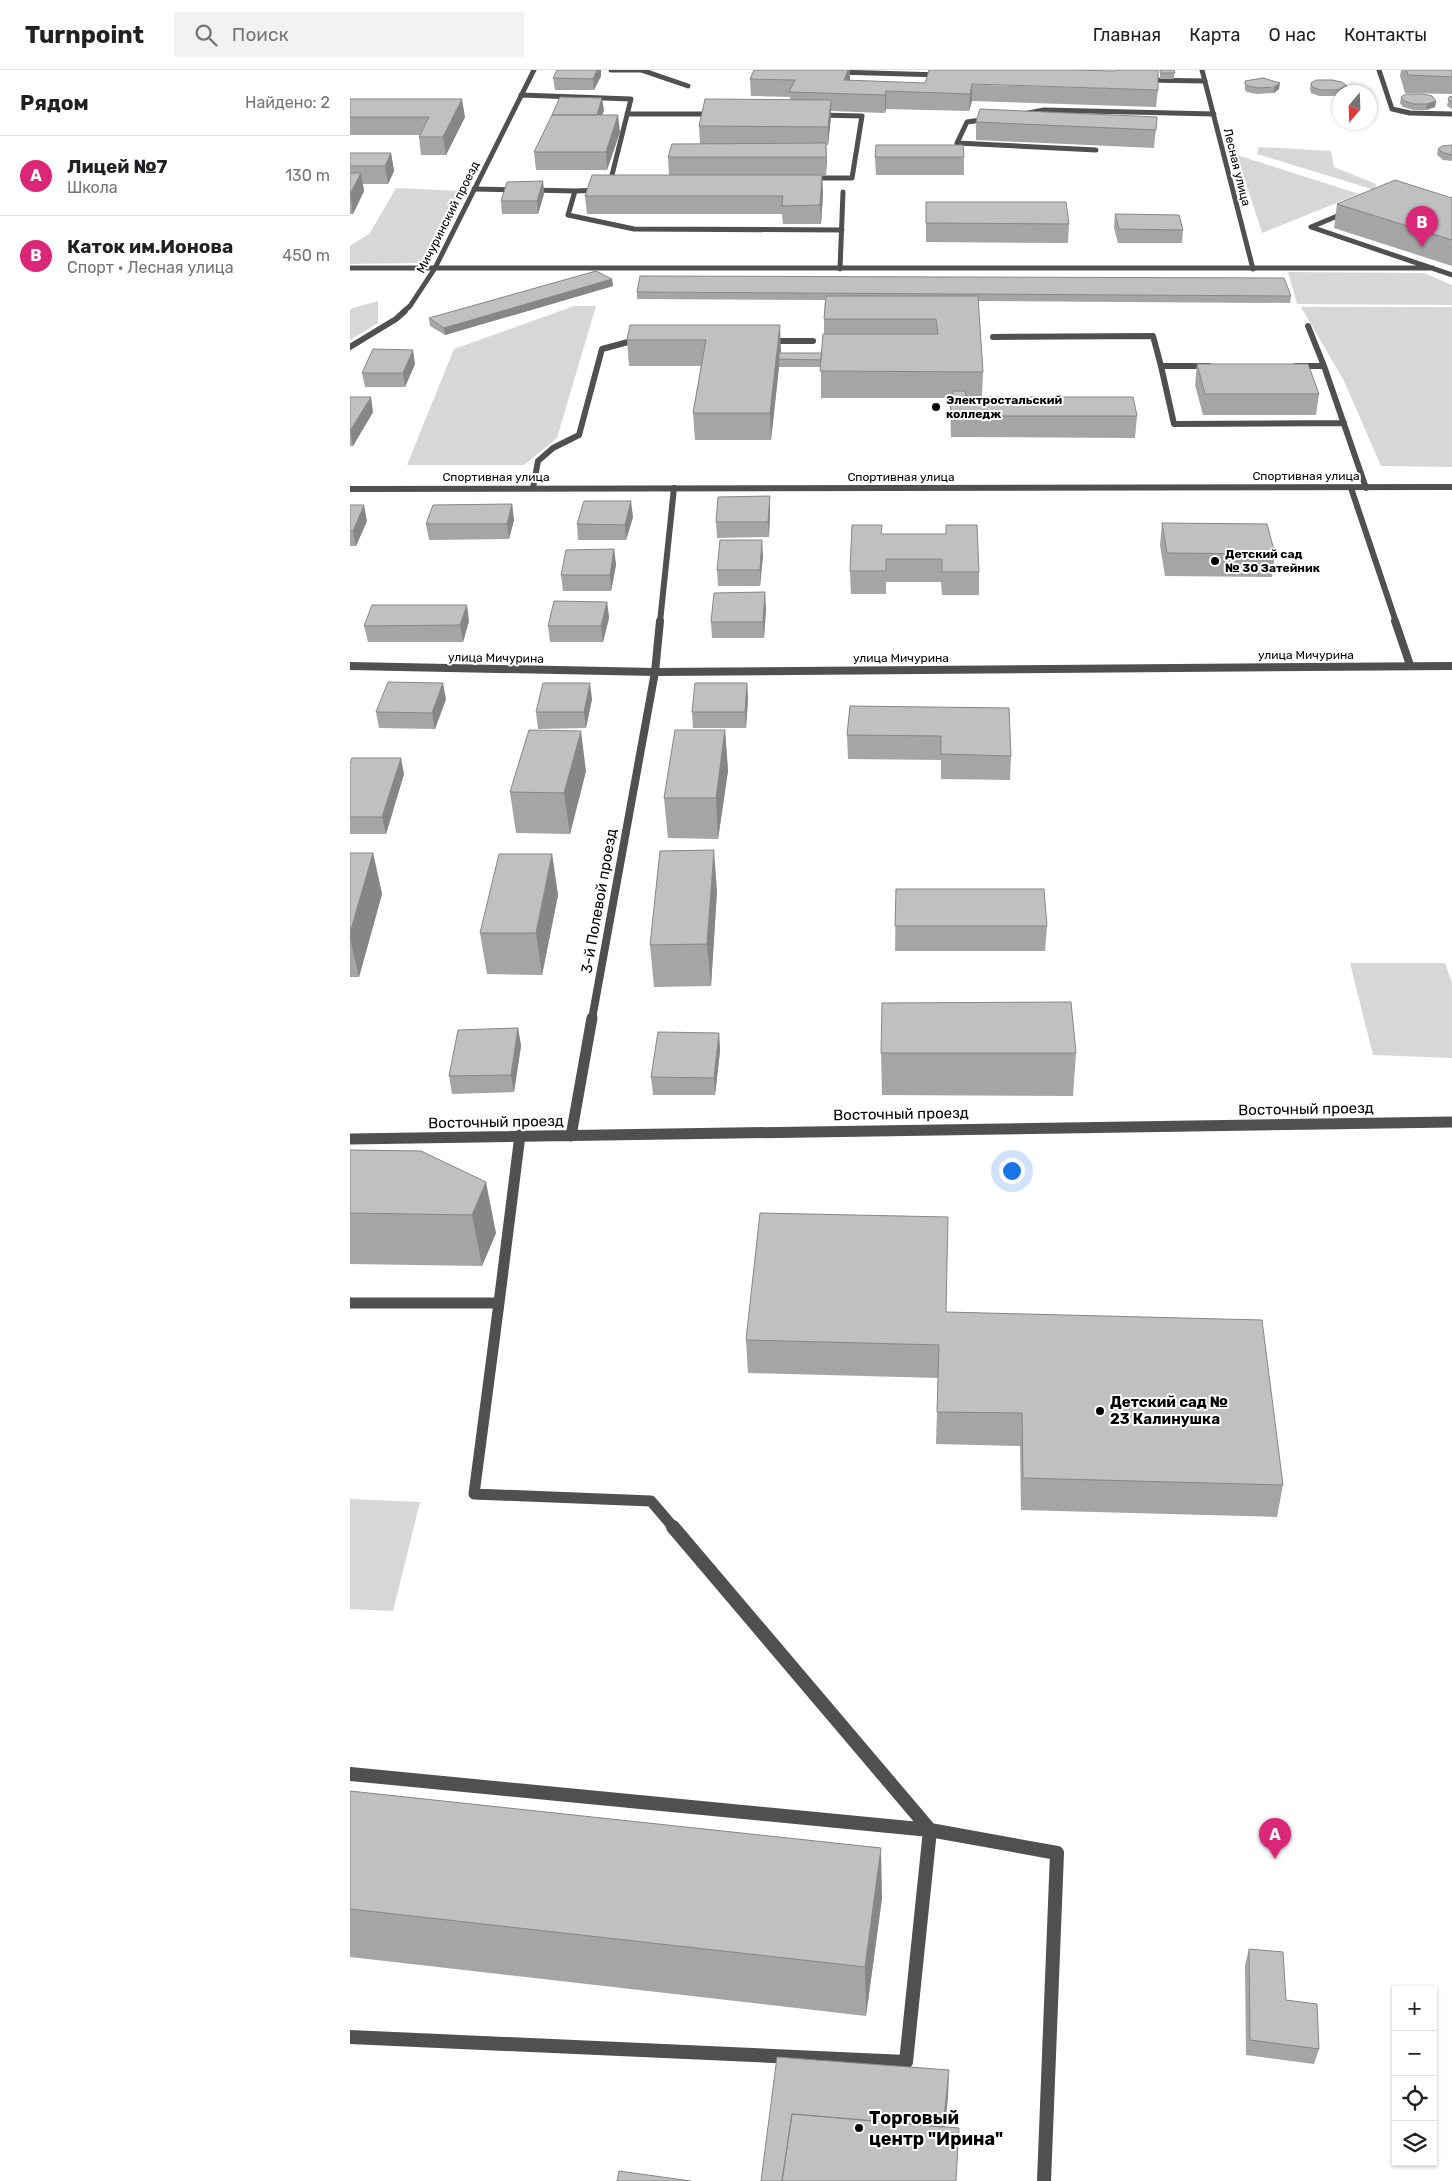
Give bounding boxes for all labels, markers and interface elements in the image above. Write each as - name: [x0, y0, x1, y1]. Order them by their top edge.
- search box: [174, 12, 524, 57]
- text: Turnpoint: [25, 21, 144, 49]
- icon: search: [192, 21, 220, 49]
- text: Поиск: [232, 23, 289, 46]
- text: Главная: [1093, 24, 1161, 46]
- text: Карта: [1189, 24, 1241, 46]
- text: О нас: [1269, 24, 1316, 46]
- text: Контакты: [1344, 24, 1427, 46]
- north arrow: [1332, 85, 1377, 130]
- text: Рядом: [20, 90, 89, 115]
- text: Найдено: 2: [245, 93, 330, 112]
- street label: Лесная улица: [1221, 127, 1253, 207]
- text: Лицей №7: [67, 155, 167, 178]
- street label: Мичуринский проезд: [414, 159, 482, 275]
- text: A: [30, 166, 42, 185]
- text: 130 m: [285, 166, 330, 185]
- text: Школа: [67, 178, 118, 197]
- pin: B: [1406, 206, 1438, 247]
- text: Каток им.Ионова: [67, 235, 233, 258]
- text: B: [30, 246, 42, 265]
- text: 450 m: [282, 246, 330, 265]
- text: Спорт · Лесная улица: [67, 258, 233, 277]
- place label: Электростальский колледж: [946, 393, 1062, 421]
- marker: Электростальский колледж: [930, 401, 942, 413]
- street label: Спортивная улица: [1252, 469, 1360, 483]
- street label: Спортивная улица: [442, 470, 550, 484]
- street label: Спортивная улица: [847, 470, 955, 484]
- place label: Детский сад № 30 Затейник: [1225, 547, 1321, 575]
- marker: Детский сад № 30 Затейник: [1209, 555, 1221, 567]
- street label: улица Мичурина: [1258, 648, 1354, 662]
- street label: улица Мичурина: [448, 650, 544, 666]
- street label: улица Мичурина: [853, 651, 949, 665]
- street label: 3-й Полевой проезд: [577, 827, 621, 975]
- street label: Восточный проезд: [1238, 1099, 1374, 1119]
- street label: Восточный проезд: [833, 1104, 969, 1124]
- street label: Восточный проезд: [428, 1112, 564, 1132]
- your location: [999, 1158, 1025, 1184]
- place label: Детский сад № 23 Калинушка: [1110, 1393, 1228, 1428]
- marker: Детский сад № 23 Калинушка: [1094, 1405, 1106, 1417]
- pin: A: [1259, 1818, 1291, 1859]
- map controls: [1392, 1986, 1437, 2166]
- button: +: [1392, 1986, 1437, 2031]
- button: −: [1392, 2031, 1437, 2076]
- button: locate: [1392, 2076, 1437, 2121]
- place label: Торговый центр "Ирина": [869, 2107, 1003, 2150]
- button: layers: [1392, 2121, 1437, 2166]
- marker: Торговый центр "Ирина": [853, 2122, 865, 2134]

